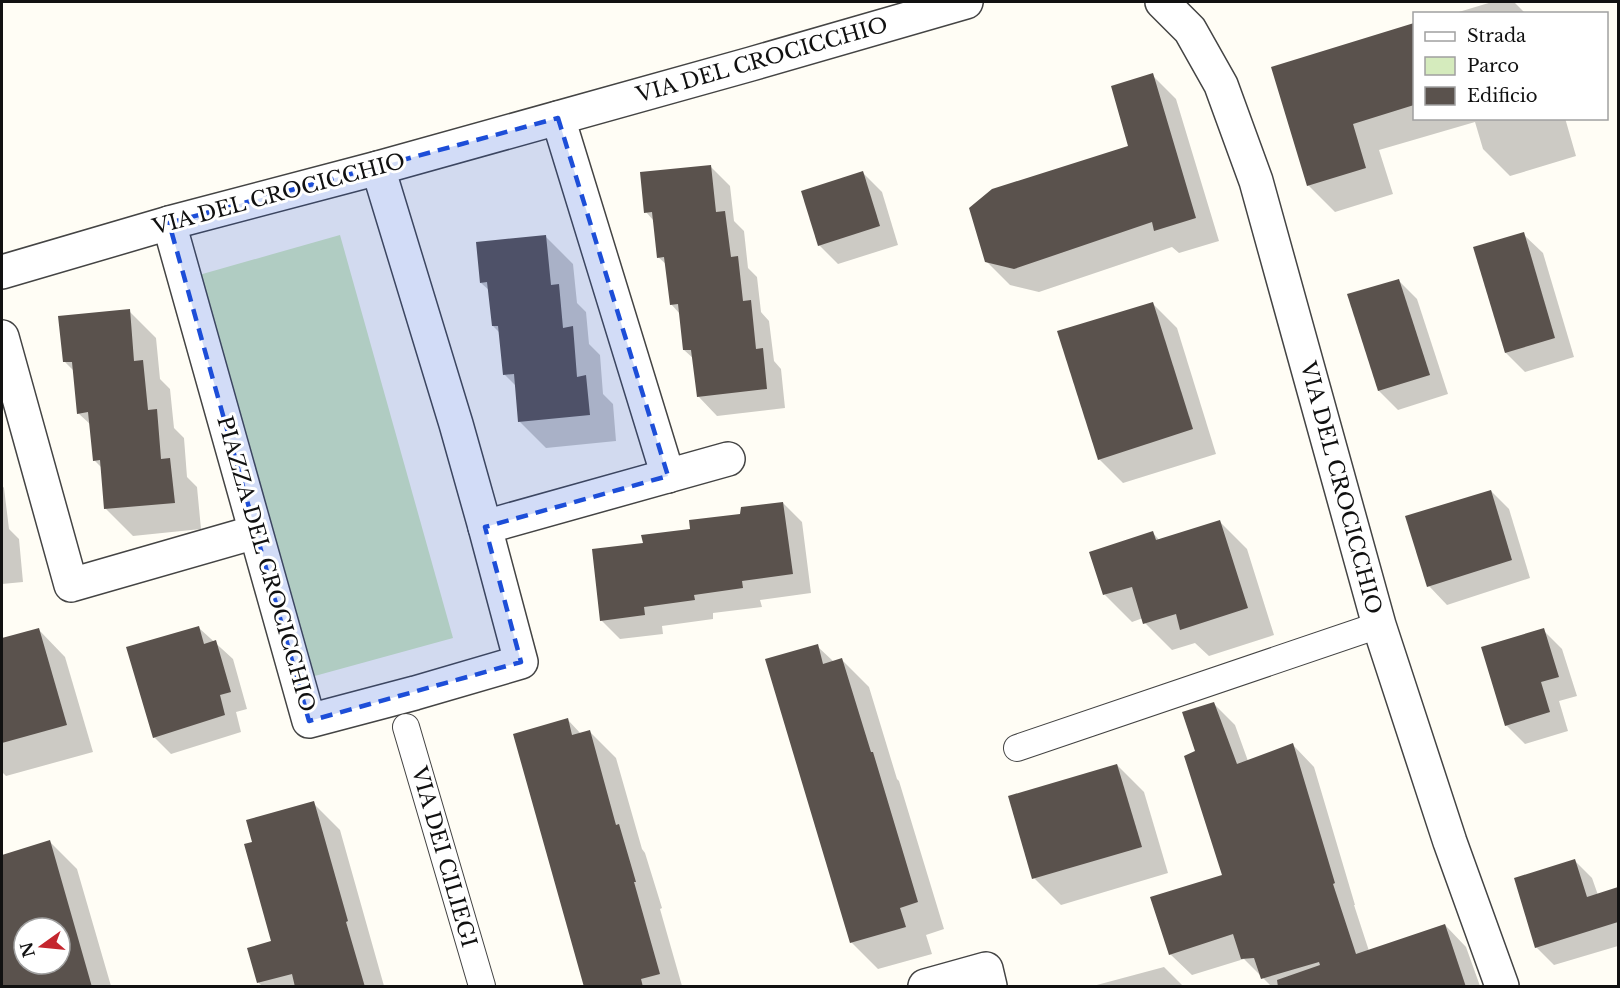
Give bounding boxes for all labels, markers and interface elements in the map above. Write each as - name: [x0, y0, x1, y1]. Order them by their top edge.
- street label: VIA DEL CROCICCHIO: [632, 12, 891, 109]
- legend: [1413, 12, 1608, 120]
- text: Strada: [1467, 25, 1526, 47]
- text: Parco: [1467, 55, 1519, 77]
- text: Edificio: [1467, 85, 1538, 107]
- street label: VIA DEL CROCICCHIO: [149, 148, 408, 241]
- street label: VIA DEL CROCICCHIO: [1294, 358, 1387, 617]
- street label: PIAZZA DEL CROCICCHIO: [211, 413, 321, 715]
- street label: VIA DEI CILIEGI: [406, 763, 482, 950]
- north arrow: [12, 916, 72, 976]
- text: N: [16, 940, 39, 960]

